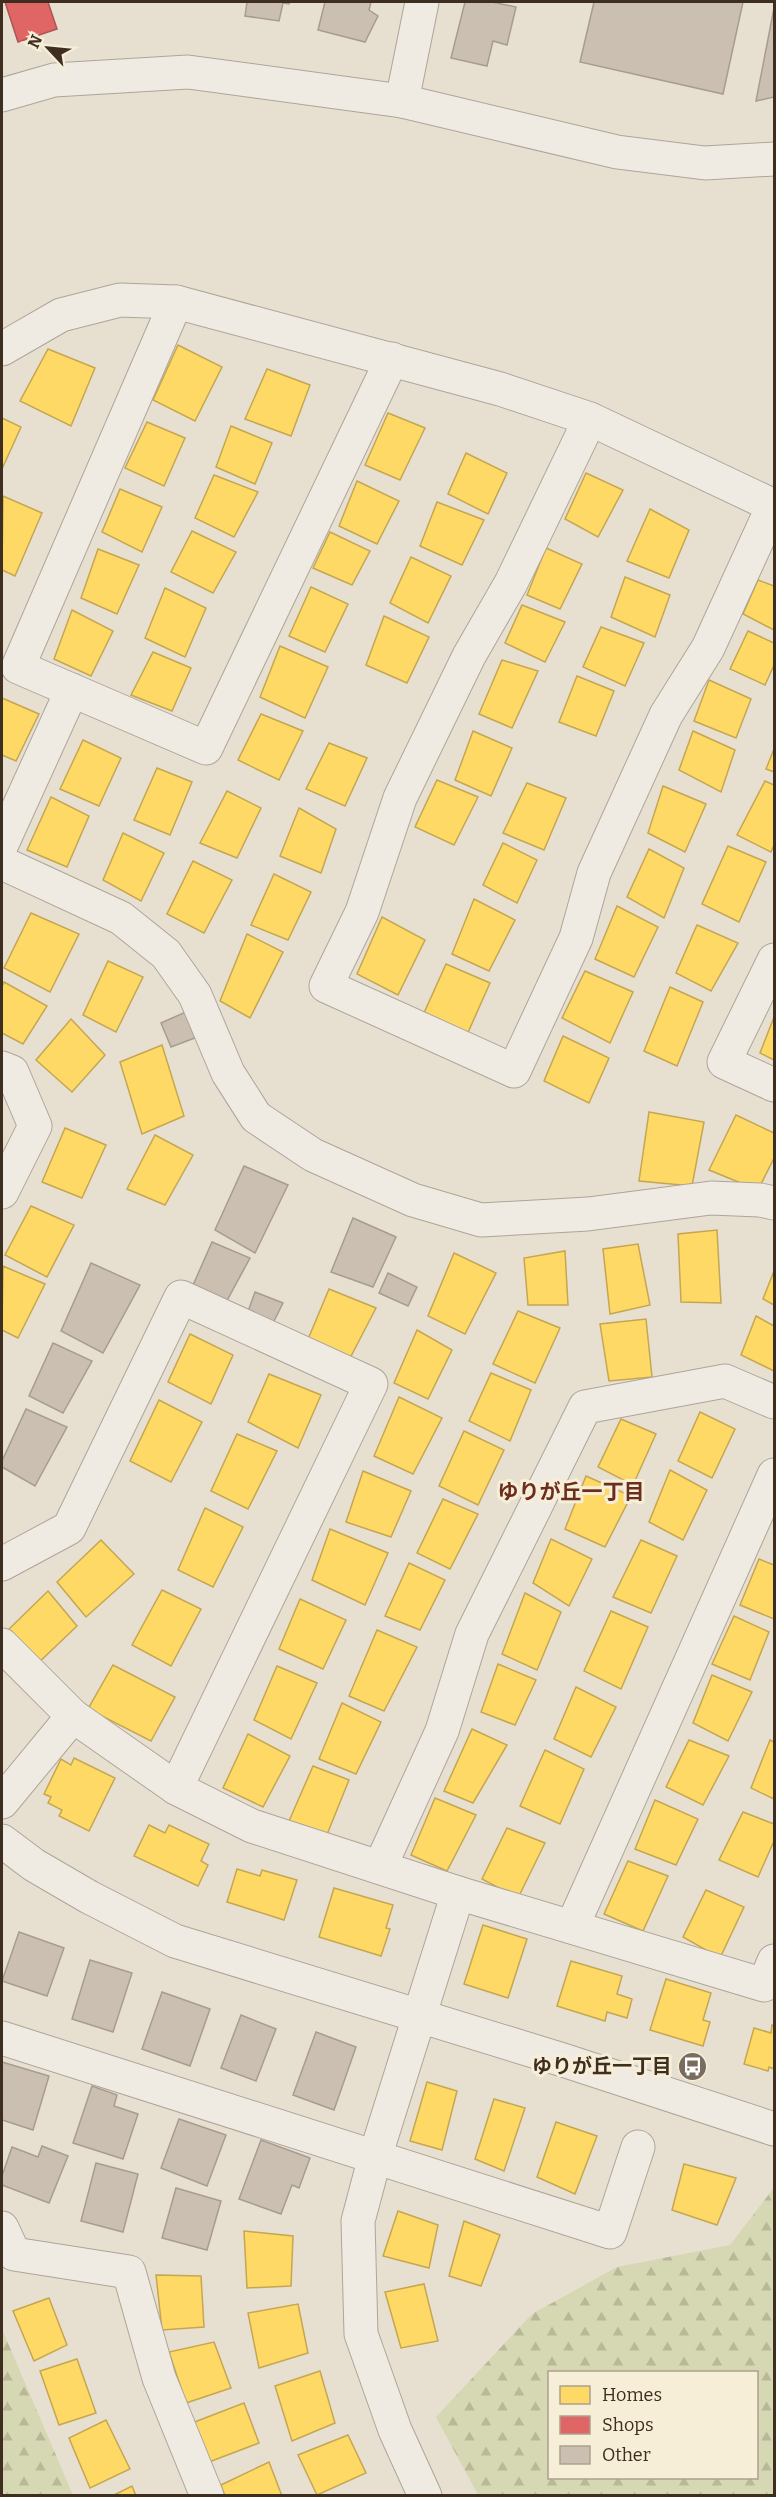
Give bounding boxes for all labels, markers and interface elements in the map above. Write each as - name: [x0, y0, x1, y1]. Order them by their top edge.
- north arrow: [18, 18, 78, 78]
- text: N: [24, 32, 46, 51]
- district label: ゆりが丘一丁目: [498, 1479, 645, 1505]
- bus stop icon: ゆりが丘一丁目: [677, 2050, 709, 2082]
- place label: ゆりが丘一丁目: [532, 2054, 672, 2078]
- legend: [548, 2371, 758, 2479]
- text: Homes: [602, 2384, 662, 2406]
- text: Shops: [602, 2414, 654, 2436]
- text: Other: [602, 2444, 651, 2466]

